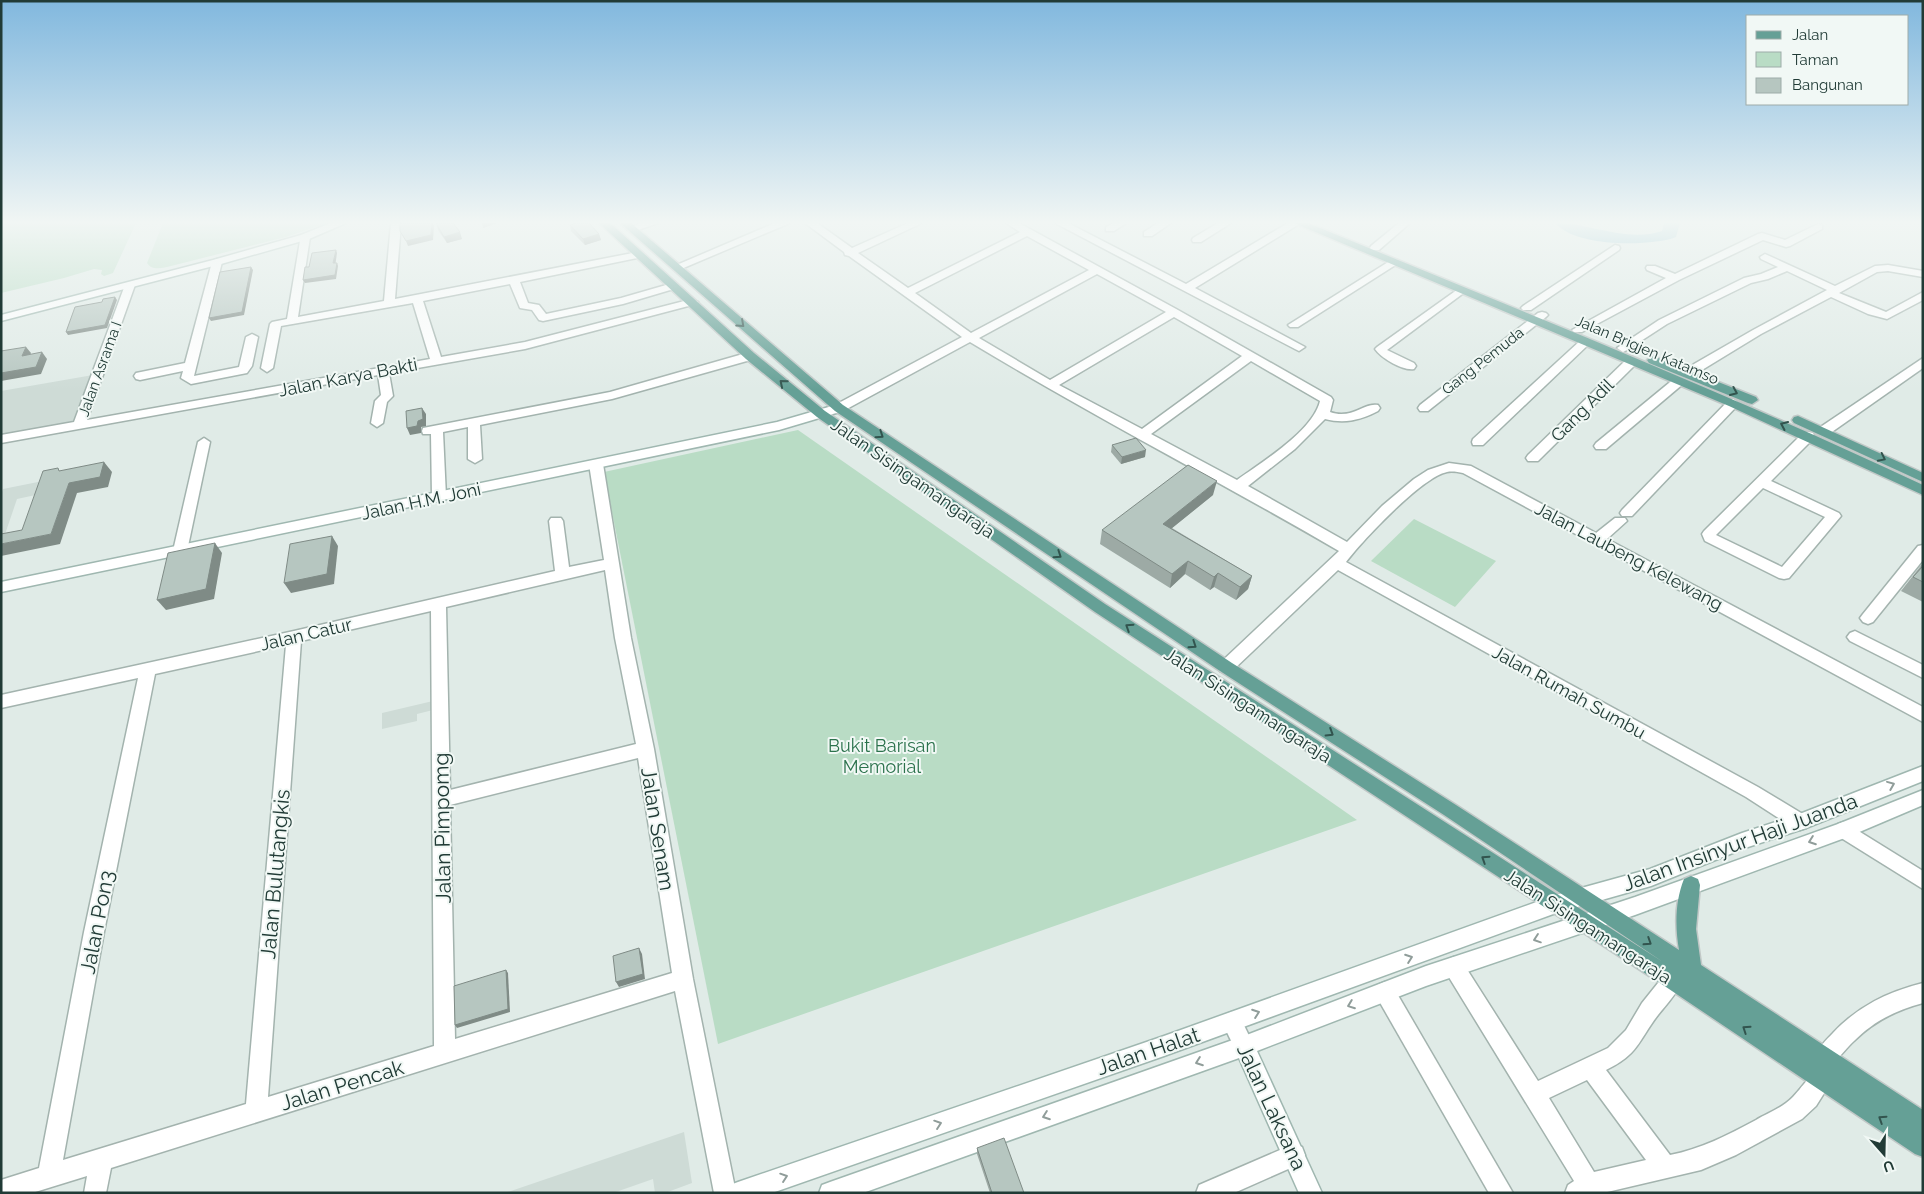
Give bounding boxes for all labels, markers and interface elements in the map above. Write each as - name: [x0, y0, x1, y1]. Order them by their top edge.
- legend: [1746, 15, 1909, 105]
- text: Jalan: [1792, 26, 1828, 44]
- text: Taman: [1792, 51, 1838, 69]
- text: Bangunan: [1792, 76, 1863, 94]
- street label: Jalan Brigjen Katamso: [1573, 312, 1721, 388]
- one-way arrow: [736, 318, 745, 327]
- street label: Jalan Asrama I: [74, 319, 126, 419]
- street label: Gang Pemuda: [1438, 323, 1528, 399]
- street label: Jalan Karya Bakti: [277, 353, 419, 401]
- street label: Gang Adil: [1546, 374, 1618, 446]
- one-way arrow: [780, 381, 789, 389]
- one-way arrow: [1729, 386, 1738, 396]
- street label: Jalan Sisingamangaraja: [827, 414, 999, 542]
- one-way arrow: [1780, 421, 1789, 432]
- one-way arrow: [874, 429, 883, 438]
- one-way arrow: [1877, 452, 1886, 463]
- street label: Jalan H.M. Joni: [359, 478, 483, 524]
- street label: Jalan Laubeng Kelewang: [1532, 498, 1726, 614]
- one-way arrow: [1053, 548, 1062, 558]
- street label: Jalan Catur: [258, 613, 354, 655]
- one-way arrow: [1126, 624, 1135, 633]
- one-way arrow: [1188, 639, 1197, 648]
- street label: Jalan Rumah Sumbu: [1489, 641, 1649, 743]
- street label: Jalan Sisingamangaraja: [1161, 643, 1335, 767]
- one-way arrow: [1325, 726, 1334, 736]
- park label: Bukit Barisan Memorial: [828, 735, 936, 777]
- street label: Jalan Pimpomg: [428, 752, 456, 904]
- street label: Jalan Senam: [636, 766, 680, 892]
- one-way arrow: [1886, 781, 1895, 792]
- street label: Jalan Bulutangkis: [255, 788, 295, 960]
- street label: Jalan Insinyur Haji Juanda: [1619, 788, 1861, 896]
- one-way arrow: [1809, 835, 1817, 845]
- one-way arrow: [1482, 856, 1491, 866]
- street label: Jalan Sisingamangaraja: [1501, 864, 1675, 988]
- street label: Jalan Pon3: [75, 868, 119, 976]
- one-way arrow: [1533, 933, 1542, 943]
- one-way arrow: [1642, 935, 1651, 945]
- one-way arrow: [1404, 954, 1413, 964]
- one-way arrow: [1347, 999, 1356, 1009]
- one-way arrow: [1252, 1009, 1260, 1019]
- street label: Jalan Halat: [1093, 1022, 1203, 1080]
- one-way arrow: [1743, 1026, 1752, 1036]
- street label: Jalan Laksana: [1232, 1040, 1312, 1174]
- street label: Jalan Pencak: [277, 1054, 407, 1116]
- one-way arrow: [1195, 1056, 1204, 1066]
- one-way arrow: [1042, 1110, 1050, 1120]
- one-way arrow: [1878, 1116, 1888, 1125]
- one-way arrow: [933, 1120, 941, 1130]
- north arrow: [1859, 1129, 1909, 1179]
- text: U: [1881, 1157, 1896, 1176]
- one-way arrow: [779, 1173, 788, 1183]

